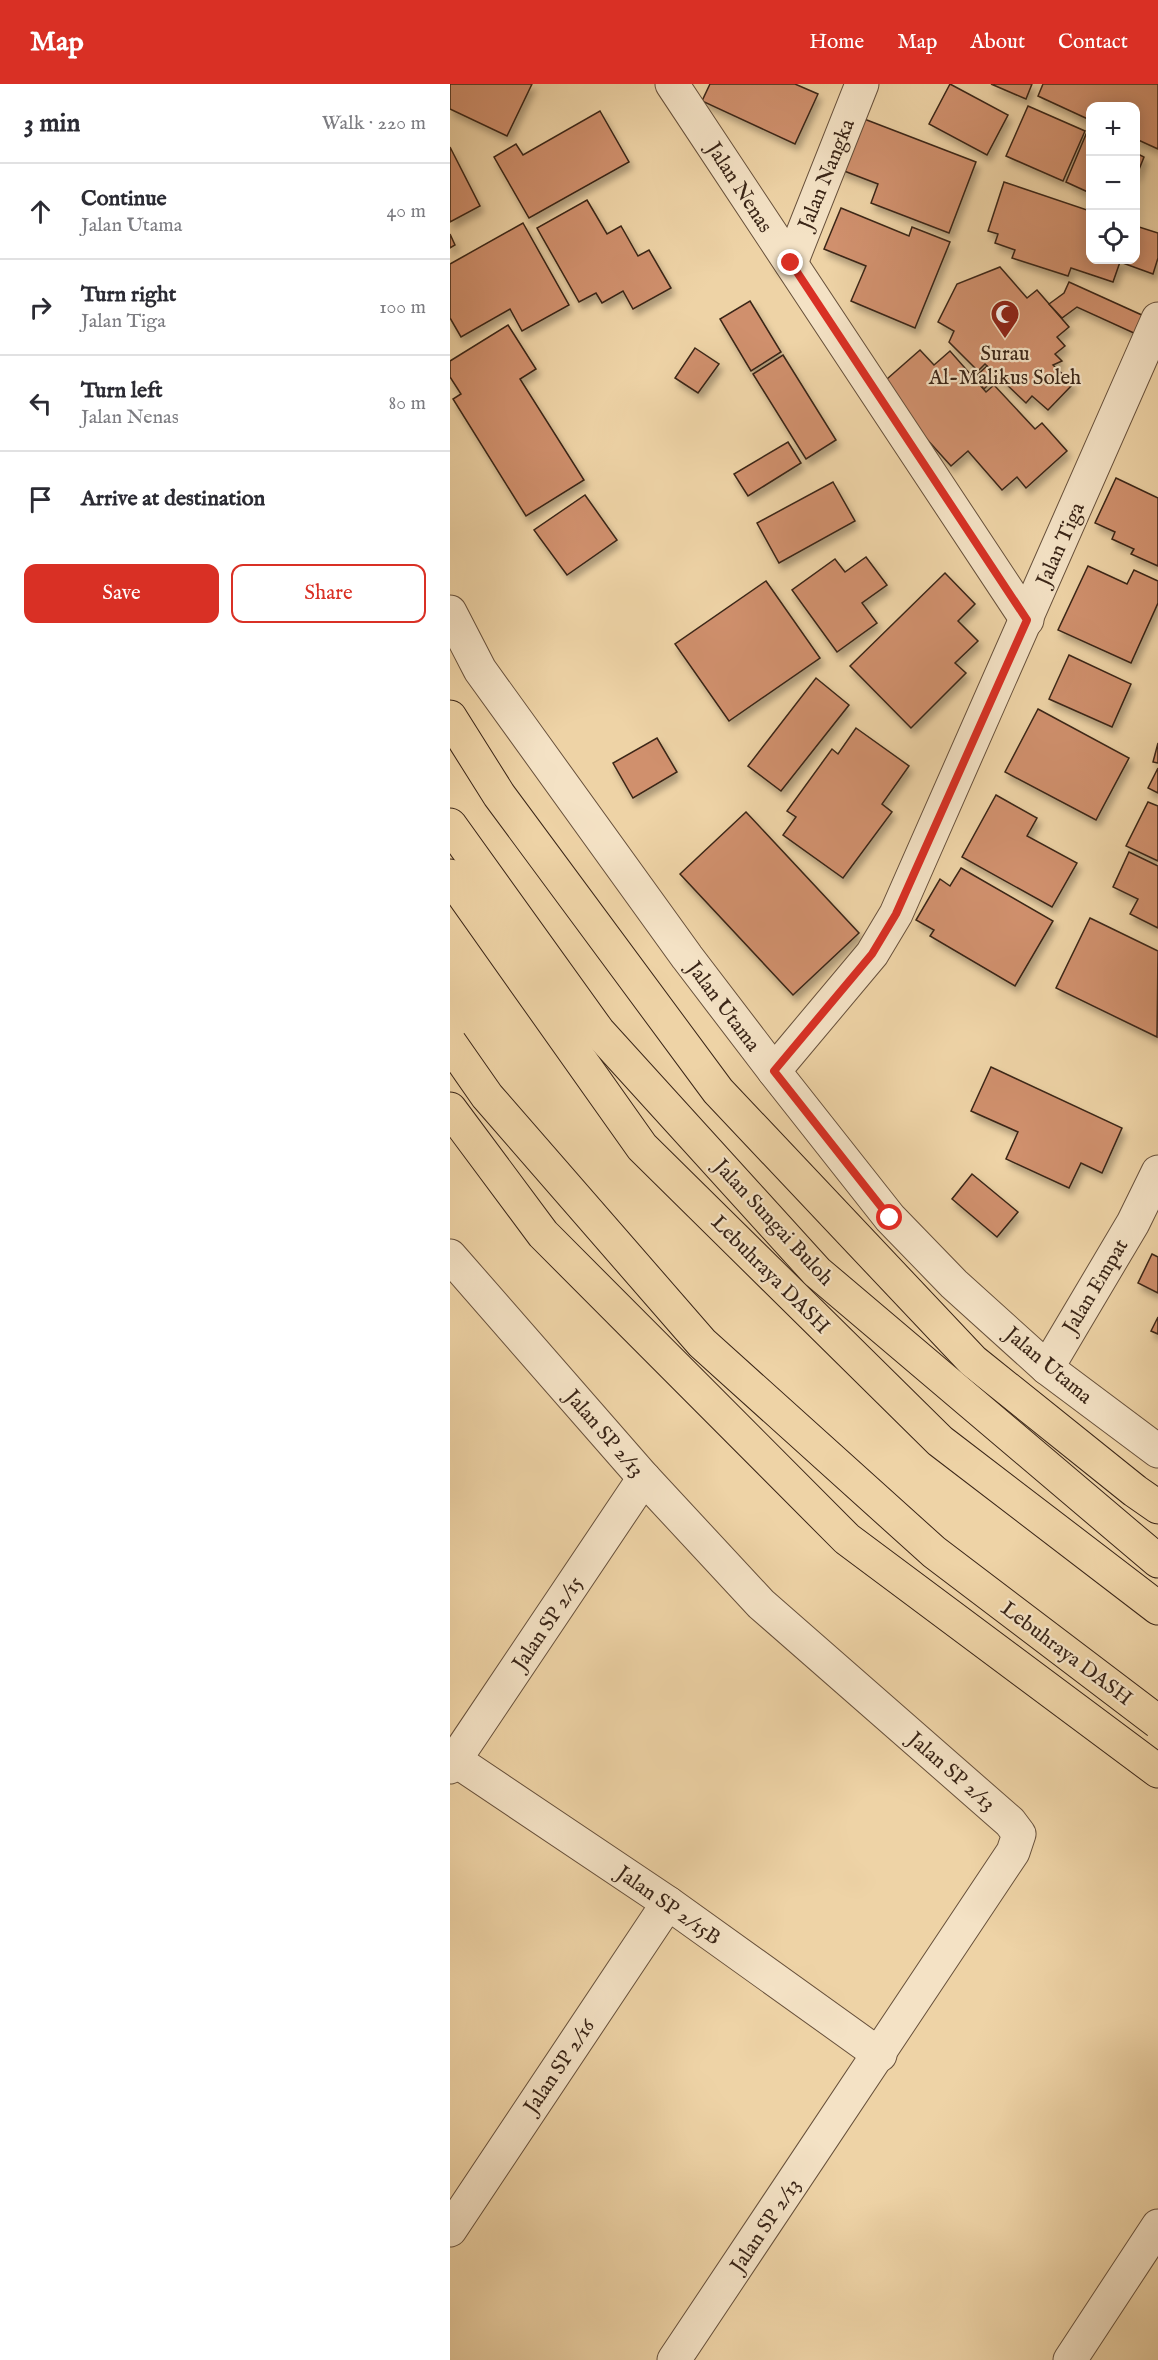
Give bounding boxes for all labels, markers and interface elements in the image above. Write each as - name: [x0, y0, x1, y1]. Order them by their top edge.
- text: Map: [30, 25, 84, 60]
- text: Home: [809, 29, 864, 56]
- text: Map: [897, 29, 937, 56]
- text: About: [970, 29, 1025, 56]
- text: Contact: [1058, 29, 1128, 56]
- map controls: [1086, 102, 1140, 264]
- button: +: [1086, 102, 1140, 156]
- text: 3 min: [24, 107, 80, 140]
- text: Walk · 220 m: [322, 111, 426, 136]
- street label: Jalan Nangka: [792, 114, 862, 236]
- street label: Jalan Nenas: [698, 136, 778, 238]
- button: −: [1086, 156, 1140, 210]
- text: Continue: [81, 185, 167, 213]
- icon: ahead: [24, 195, 57, 228]
- text: 40 m: [387, 199, 426, 224]
- button: locate: [1086, 210, 1140, 264]
- text: Jalan Utama: [81, 213, 182, 238]
- route end: [777, 249, 803, 275]
- text: Turn right: [81, 281, 176, 309]
- icon: right: [24, 291, 57, 324]
- text: 100 m: [379, 295, 426, 320]
- mosque icon: Surau Al-Malikus Soleh: [989, 298, 1021, 340]
- text: Jalan Tiga: [81, 309, 166, 334]
- place label: Surau Al-Malikus Soleh: [928, 341, 1081, 392]
- text: Turn left: [81, 377, 163, 405]
- icon: left: [24, 387, 57, 420]
- text: 80 m: [389, 391, 426, 416]
- text: Jalan Nenas: [81, 405, 179, 430]
- icon: arrive: [24, 483, 57, 516]
- text: Arrive at destination: [81, 485, 265, 513]
- street label: Jalan Tiga: [1030, 498, 1092, 593]
- button: Save: [24, 564, 219, 623]
- button: Share: [231, 564, 426, 623]
- street label: Jalan Utama: [679, 955, 766, 1058]
- street label: Jalan Sungai Buloh: [706, 1152, 839, 1292]
- route start: [876, 1204, 902, 1230]
- street label: Lebuhraya DASH: [705, 1210, 835, 1340]
- street label: Jalan Empat: [1056, 1234, 1135, 1341]
- street label: Jalan Utama: [997, 1320, 1098, 1411]
- street label: Jalan SP 2/13: [557, 1383, 649, 1484]
- street label: Jalan SP 2/15: [506, 1571, 590, 1678]
- street label: Lebuhraya DASH: [995, 1596, 1137, 1712]
- street label: Jalan SP 2/13: [900, 1725, 1001, 1818]
- street label: Jalan SP 2/15B: [609, 1859, 726, 1952]
- street label: Jalan SP 2/16: [517, 2013, 603, 2121]
- street label: Jalan SP 2/13: [724, 2174, 808, 2280]

